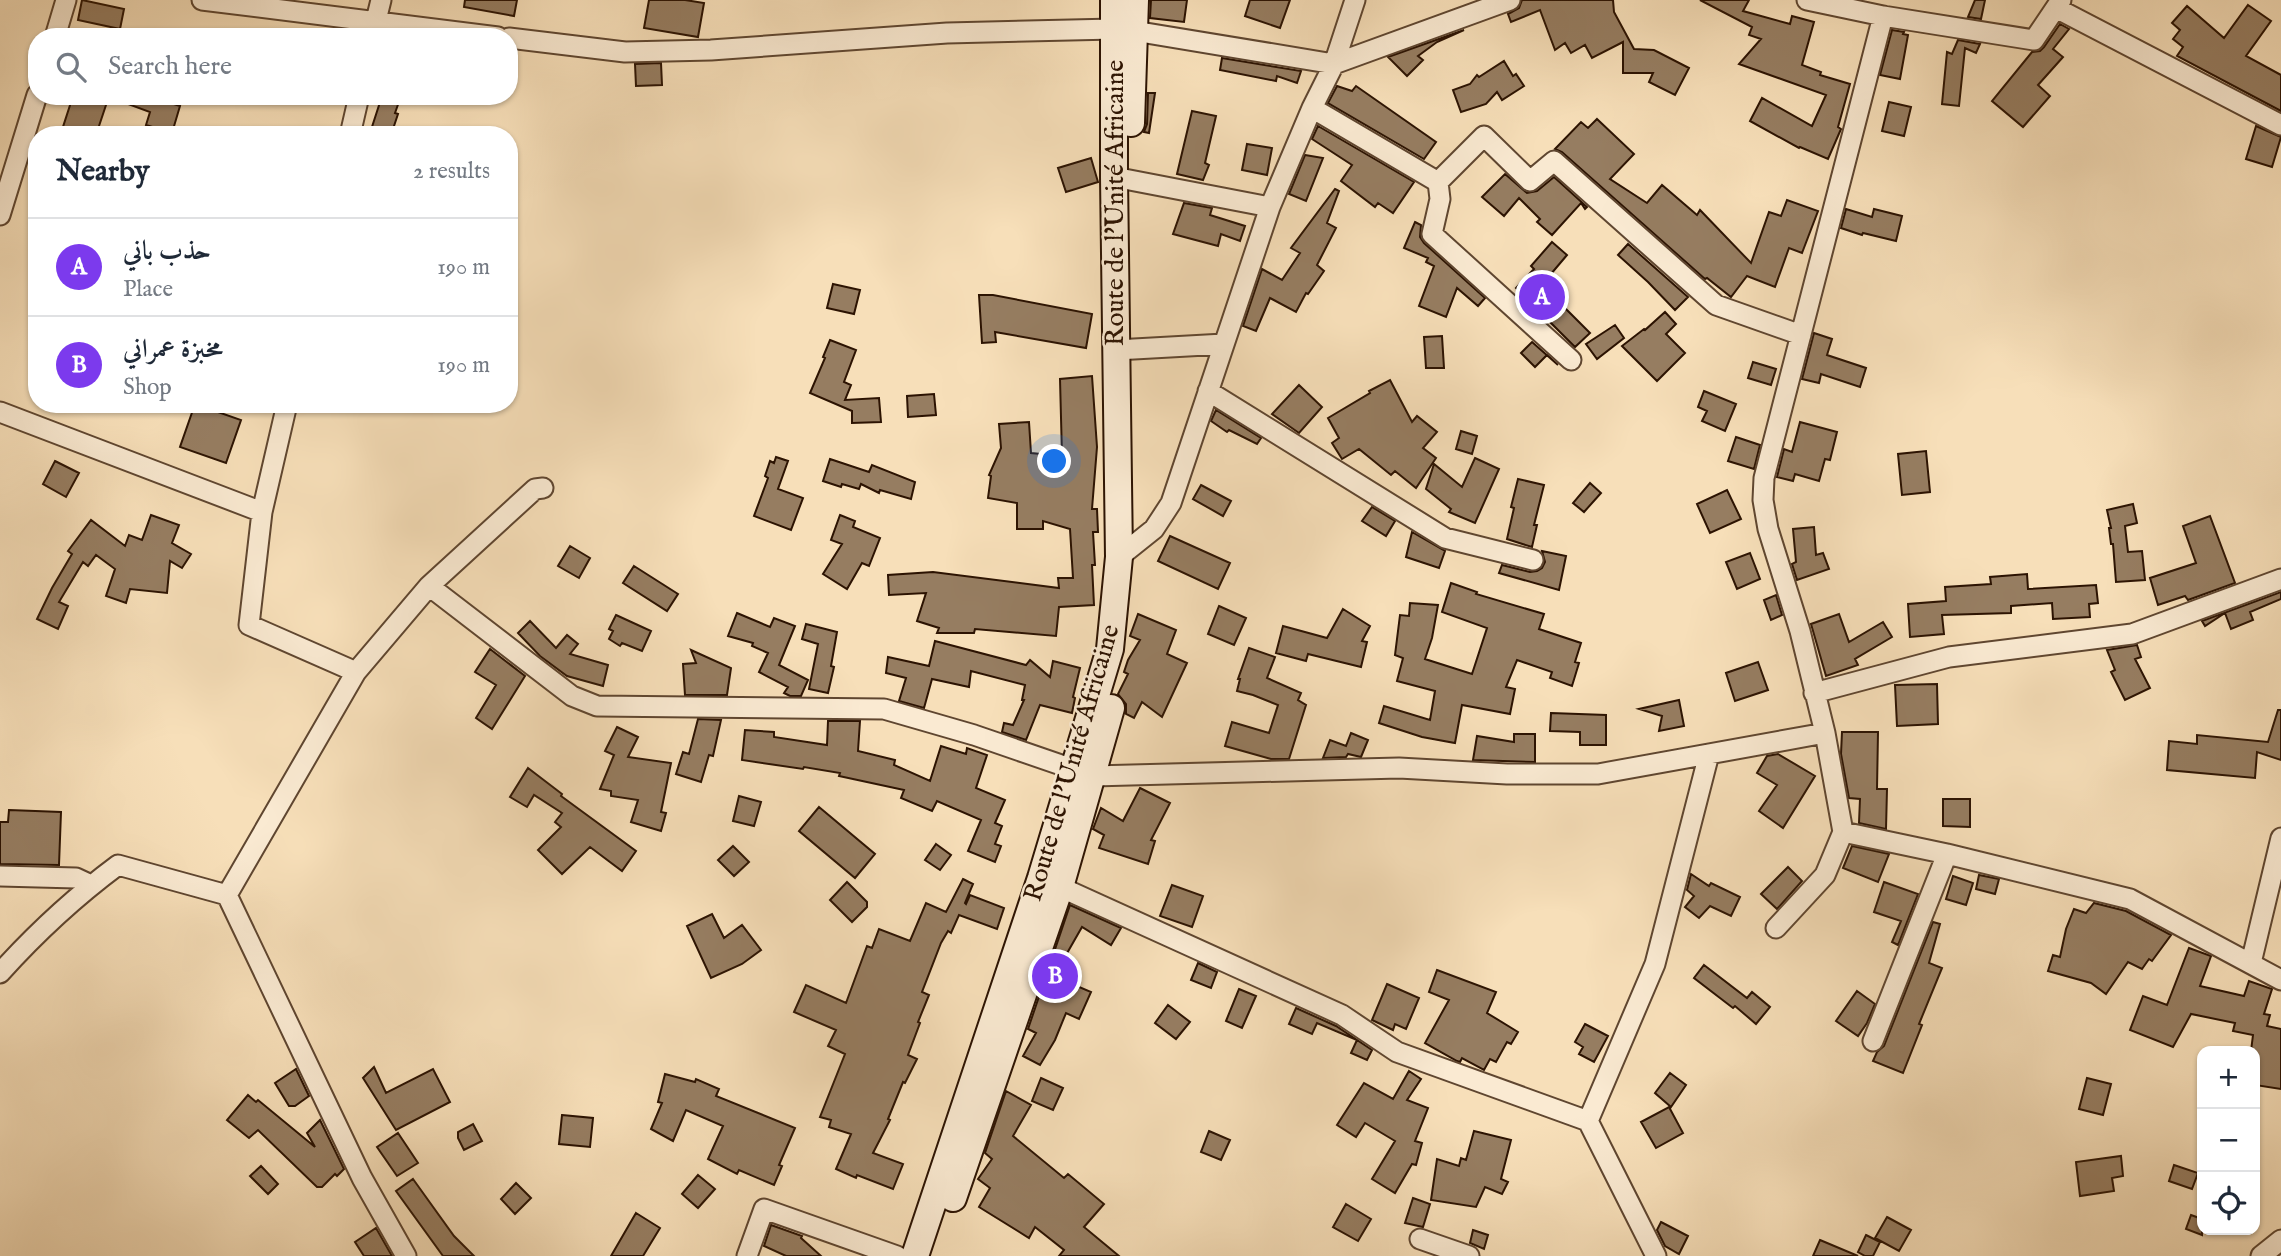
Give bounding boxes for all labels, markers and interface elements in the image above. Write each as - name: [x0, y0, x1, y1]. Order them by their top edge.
- search box: [28, 28, 518, 105]
- icon: search: [52, 48, 90, 86]
- text: Search here: [108, 50, 232, 83]
- street label: Route de l'Unité Africaine: [1099, 60, 1132, 346]
- text: Nearby: [56, 153, 149, 191]
- text: 2 results: [413, 157, 490, 186]
- text: حذب باني: [123, 235, 211, 268]
- text: A: [71, 253, 87, 282]
- text: 190 m: [437, 253, 490, 282]
- pin: A: [1519, 271, 1565, 323]
- text: Place: [123, 275, 173, 304]
- text: مخبزة عمراني: [123, 333, 223, 366]
- text: B: [71, 351, 87, 380]
- text: 190 m: [437, 351, 490, 380]
- text: Shop: [123, 373, 172, 402]
- your location: [1037, 444, 1071, 478]
- street label: Route de l'Unité Africaine: [1017, 621, 1127, 905]
- pin: B: [1032, 950, 1078, 1002]
- map controls: [2197, 1046, 2260, 1235]
- button: +: [2197, 1046, 2260, 1109]
- button: −: [2197, 1109, 2260, 1172]
- button: locate: [2197, 1172, 2260, 1235]

